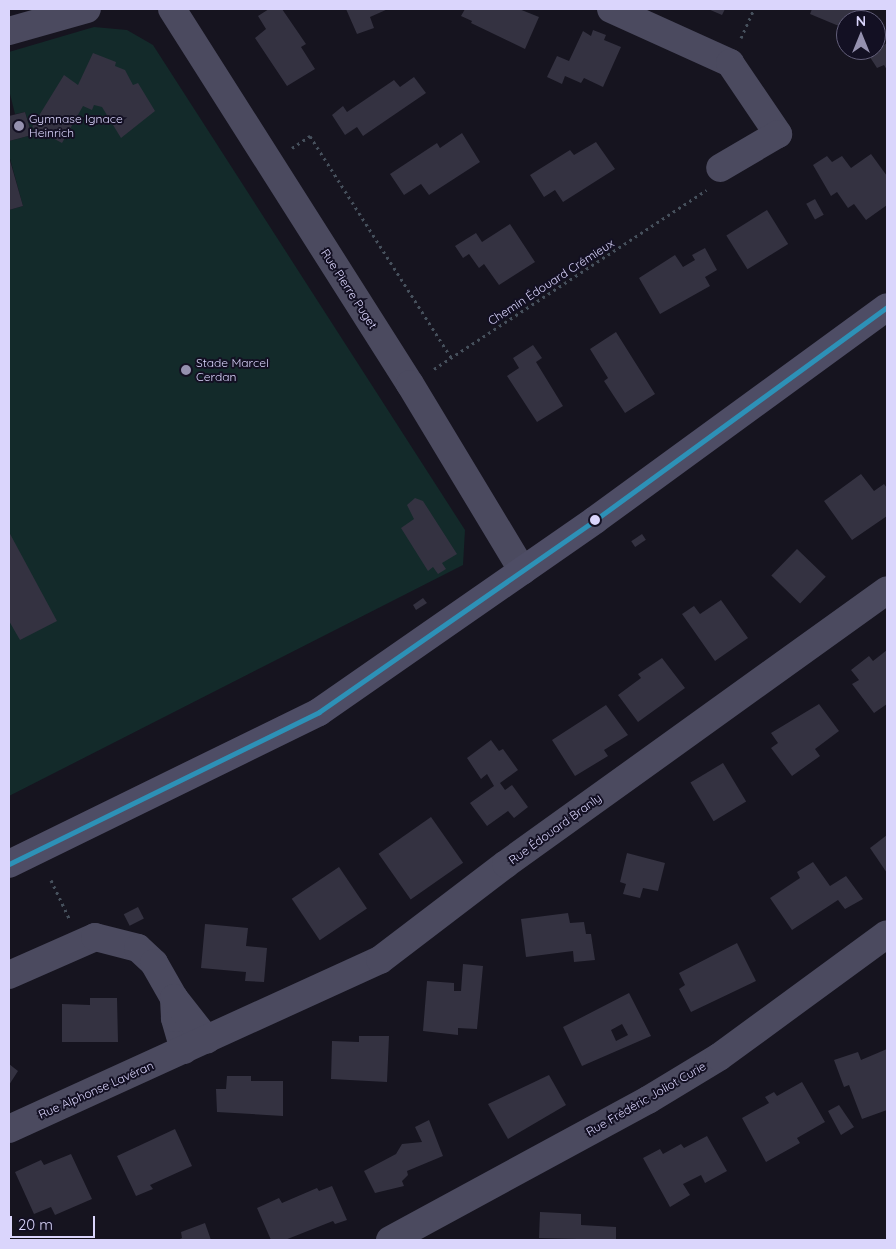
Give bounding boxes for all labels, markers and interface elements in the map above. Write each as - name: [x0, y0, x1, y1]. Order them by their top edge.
- north arrow: [836, 10, 886, 60]
- text: N: [856, 12, 866, 30]
- place label: Gymnase Ignace Heinrich: [29, 112, 123, 140]
- marker: Gymnase Ignace Heinrich: [13, 120, 25, 132]
- street label: Chemin Édouard Crémieux: [485, 236, 617, 328]
- street label: Rue Pierre Puget: [318, 246, 380, 332]
- place label: Stade Marcel Cerdan: [196, 356, 269, 384]
- marker: Stade Marcel Cerdan: [180, 364, 192, 376]
- unlabelled marker: [590, 515, 600, 525]
- street label: Rue Édouard Branly: [506, 791, 604, 867]
- street label: Rue Alphonse Lavéran: [36, 1058, 156, 1122]
- street label: Rue Frédéric Joliot Curie: [584, 1059, 708, 1139]
- scale bar: [12, 1206, 98, 1238]
- text: 20 m: [18, 1215, 53, 1234]

